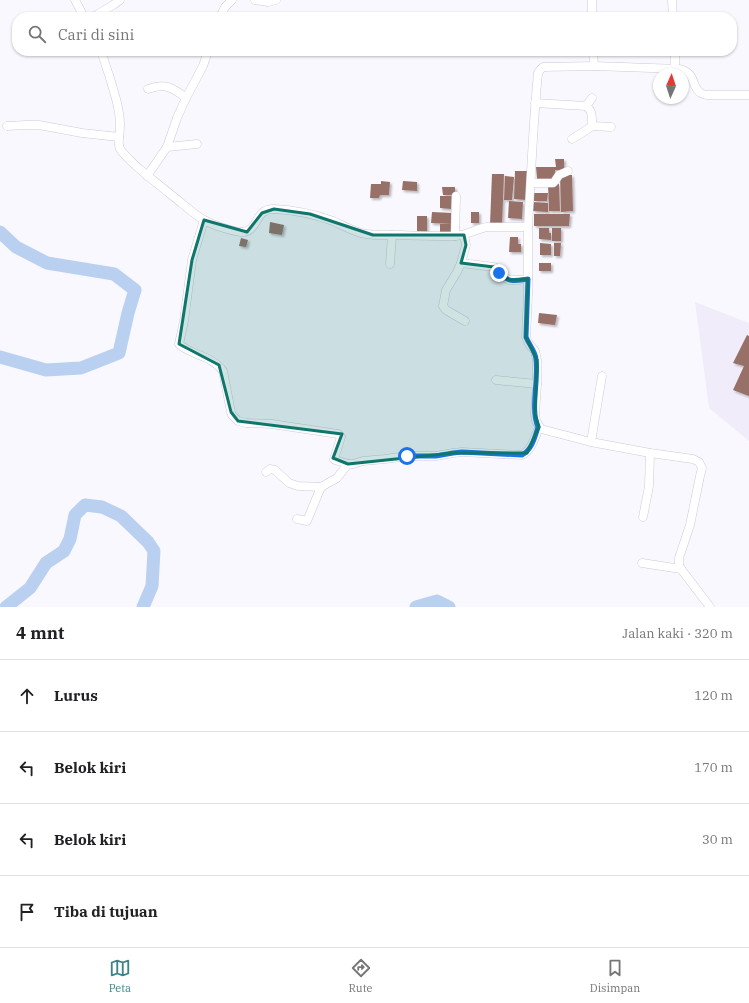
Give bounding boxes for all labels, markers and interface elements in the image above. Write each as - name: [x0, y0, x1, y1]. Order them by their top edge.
- search box: [12, 12, 737, 56]
- icon: search: [26, 23, 48, 45]
- text: Cari di sini: [58, 25, 134, 44]
- north arrow: [653, 68, 689, 104]
- route end: [490, 264, 508, 282]
- route start: [398, 447, 416, 465]
- text: 4 mnt: [16, 622, 64, 644]
- text: Jalan kaki · 320 m: [622, 625, 733, 642]
- icon: ahead: [16, 685, 38, 707]
- text: Lurus: [54, 686, 98, 705]
- text: 120 m: [694, 687, 733, 704]
- icon: left: [16, 757, 38, 779]
- text: Belok kiri: [54, 758, 126, 777]
- text: 170 m: [694, 759, 733, 776]
- icon: left: [16, 829, 38, 851]
- text: Belok kiri: [54, 830, 126, 849]
- text: 30 m: [702, 831, 733, 848]
- icon: arrive: [16, 901, 38, 923]
- text: Tiba di tujuan: [54, 902, 158, 921]
- tab: Peta: [109, 957, 131, 995]
- tab: Rute: [349, 957, 372, 995]
- tab: Disimpan: [590, 957, 640, 995]

